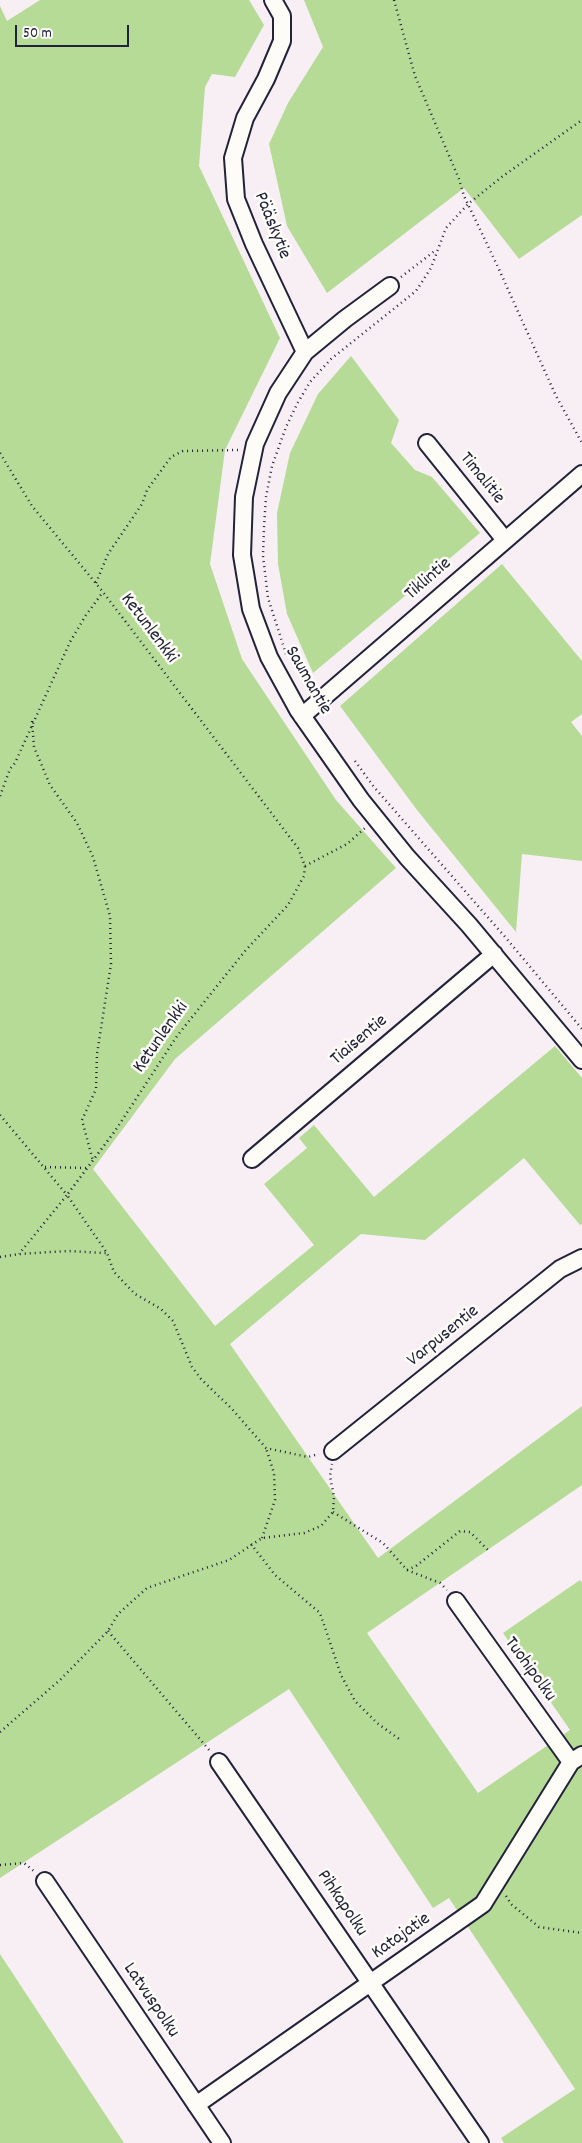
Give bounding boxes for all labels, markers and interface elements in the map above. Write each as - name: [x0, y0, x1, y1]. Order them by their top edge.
- scale bar: [18, 15, 131, 47]
- text: 50 m: [23, 23, 52, 45]
- street label: Pääskytie: [247, 189, 295, 263]
- street label: Timalitie: [453, 449, 509, 509]
- street label: Tiklintie: [401, 554, 457, 606]
- street label: Ketunlenkki: [114, 589, 182, 669]
- street label: Saumantie: [278, 643, 336, 719]
- street label: Ketunlenkki: [129, 998, 195, 1078]
- street label: Tiaisentie: [327, 1011, 393, 1071]
- street label: Varpusentie: [403, 1301, 485, 1373]
- street label: Tuohipolku: [498, 1633, 560, 1707]
- street label: Pihkapolku: [311, 1866, 371, 1942]
- street label: Katajatie: [368, 1909, 436, 1965]
- street label: Latvuspolku: [117, 1959, 183, 2043]

